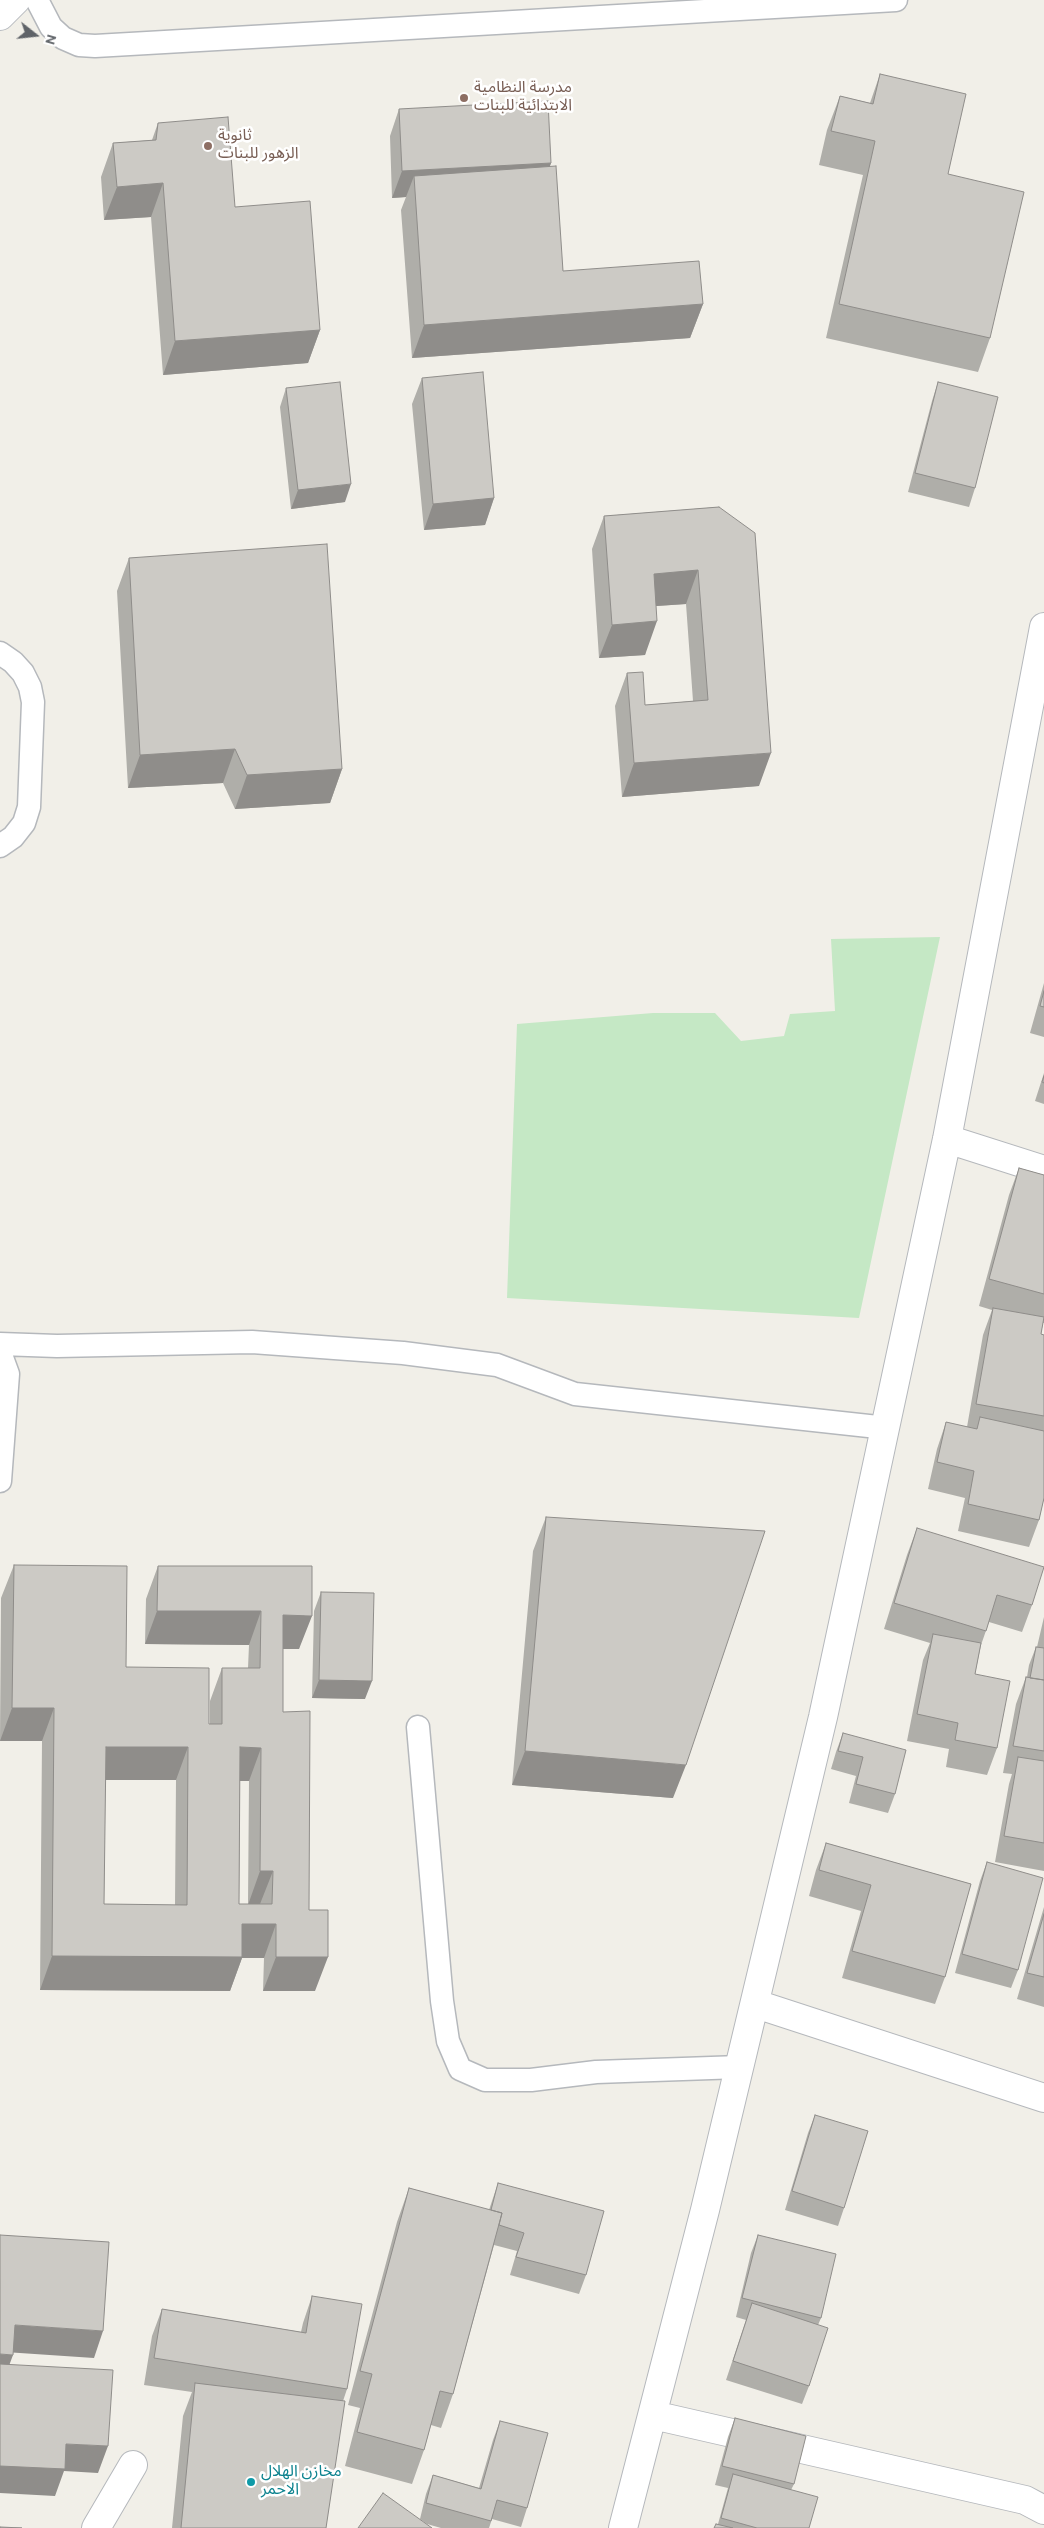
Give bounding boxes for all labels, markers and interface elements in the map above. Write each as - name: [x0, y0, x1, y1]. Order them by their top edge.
- north arrow: [10, 10, 60, 60]
- text: N: [40, 32, 59, 46]
- place label: مدرسة النظامية الابتدائية للبنات: [474, 79, 572, 117]
- marker: مدرسة النظامية الابتدائية للبنات: [458, 92, 470, 104]
- place label: ثانوية الزهور للبنات: [218, 127, 299, 165]
- marker: ثانوية الزهور للبنات: [202, 140, 214, 152]
- place label: مخازن الهلال الاحمر: [261, 2463, 342, 2501]
- marker: مخازن الهلال الاحمر: [245, 2476, 257, 2488]

